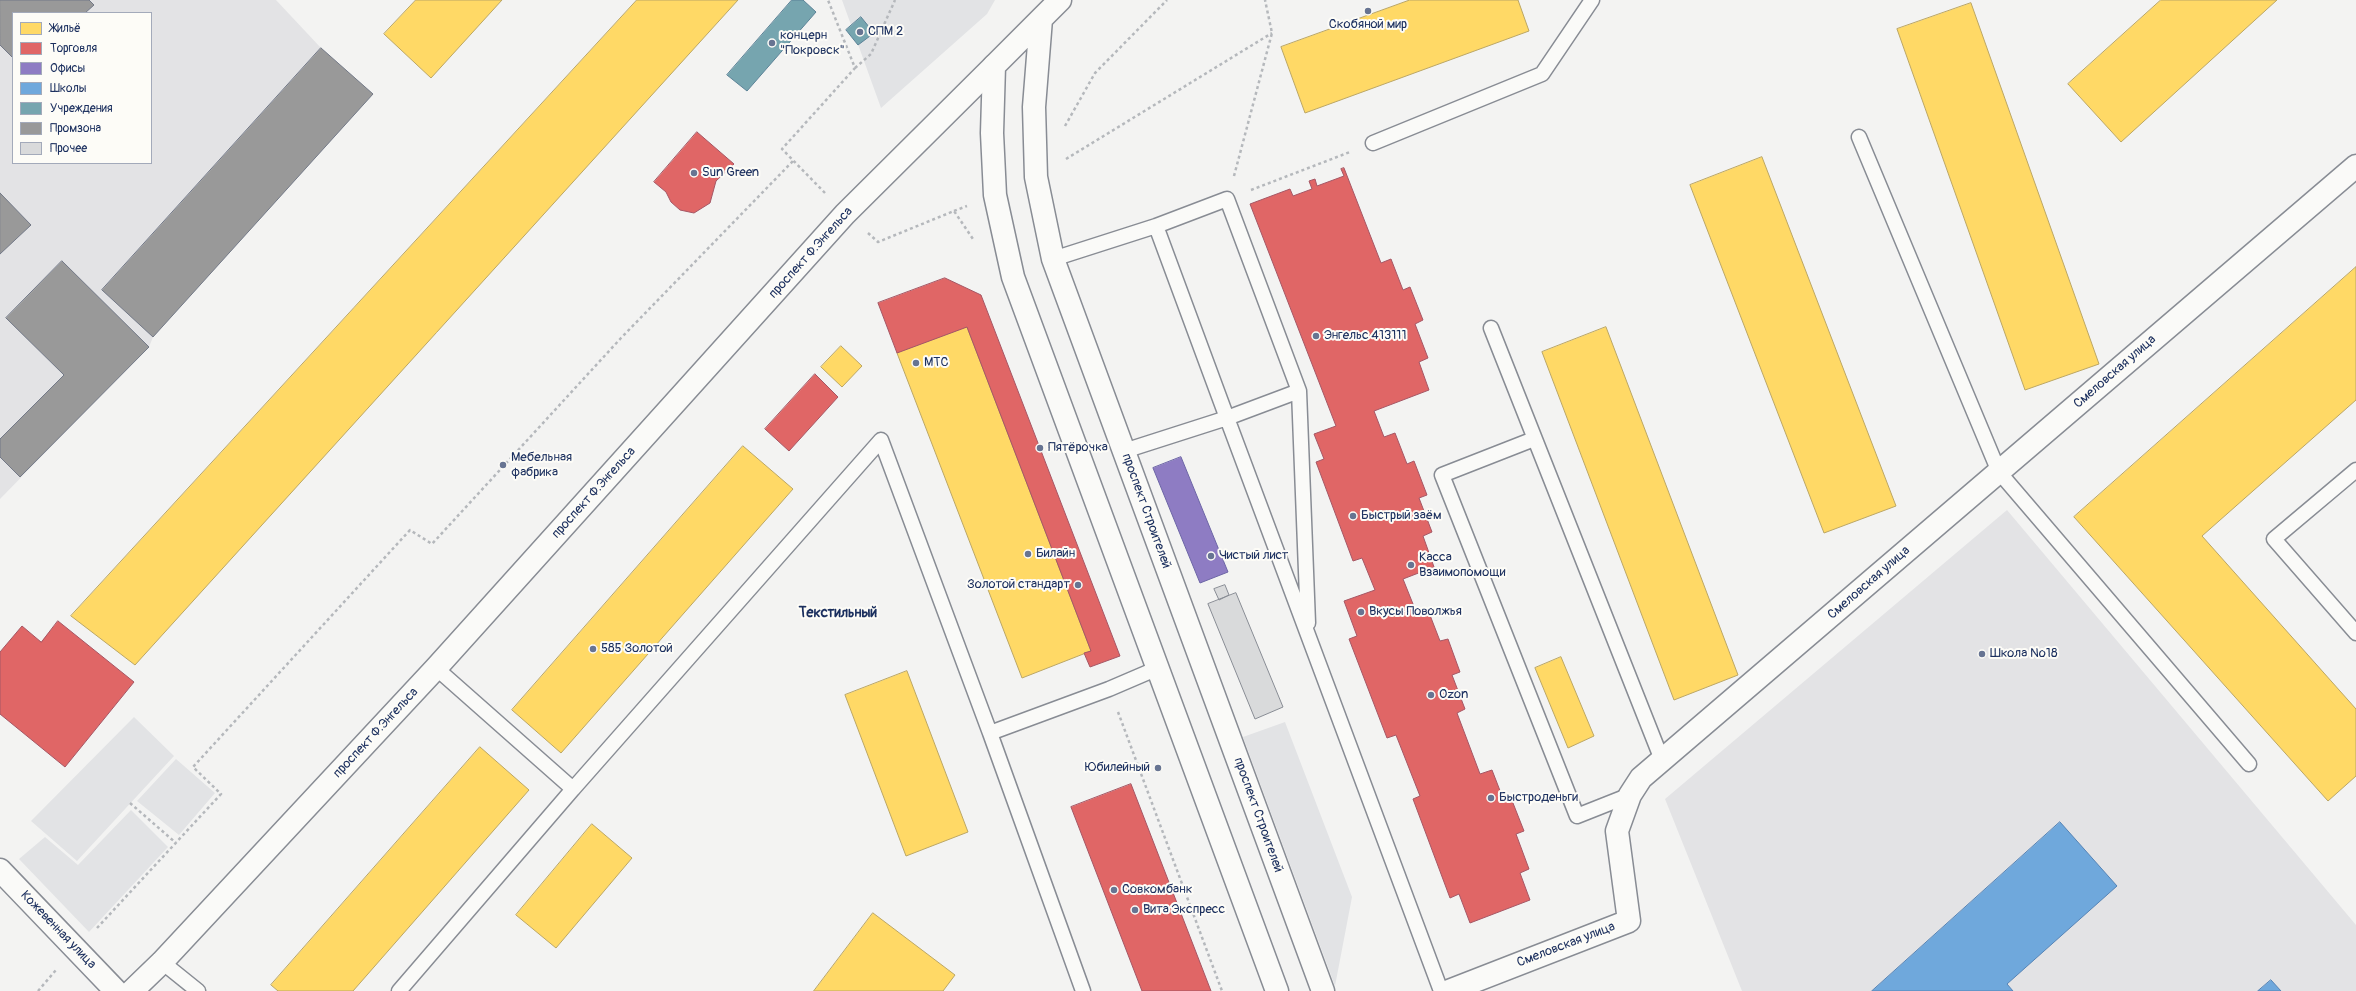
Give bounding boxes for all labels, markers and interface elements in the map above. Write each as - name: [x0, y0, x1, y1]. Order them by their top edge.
- marker: Скобяной мир: [1363, 6, 1373, 16]
- legend: [12, 12, 152, 164]
- place label: Скобяной мир: [1329, 17, 1407, 33]
- text: Жильё: [50, 21, 81, 36]
- place label: СПМ 2: [868, 24, 903, 40]
- marker: СПМ 2: [855, 27, 865, 37]
- place label: концерн "Покровск": [780, 28, 845, 59]
- marker: концерн "Покровск": [767, 38, 777, 48]
- text: Торговля: [50, 41, 97, 56]
- text: Офисы: [50, 61, 85, 76]
- text: Школы: [50, 81, 86, 96]
- text: Учреждения: [50, 101, 113, 116]
- text: Промзона: [50, 121, 101, 136]
- text: Прочее: [50, 141, 87, 156]
- place label: Sun Green: [702, 165, 759, 181]
- marker: Sun Green: [689, 168, 699, 178]
- street label: проспект Ф.Энгельса: [766, 204, 856, 302]
- place label: Энгельс 413111: [1324, 328, 1406, 344]
- marker: Энгельс 413111: [1311, 331, 1321, 341]
- street label: Смеловская улица: [2071, 332, 2159, 412]
- place label: МТС: [924, 355, 949, 371]
- marker: МТС: [911, 358, 921, 368]
- place label: Пятёрочка: [1048, 440, 1108, 456]
- marker: Пятёрочка: [1035, 443, 1045, 453]
- street label: проспект Ф.Энгельса: [549, 444, 639, 542]
- place label: Мебельная фабрика: [511, 450, 572, 481]
- street label: проспект Строителей: [1118, 451, 1174, 571]
- marker: Мебельная фабрика: [498, 460, 508, 470]
- place label: Быстрый заём: [1361, 508, 1441, 524]
- marker: Быстрый заём: [1348, 511, 1358, 521]
- street label: Смеловская улица: [1825, 543, 1913, 623]
- place label: Билайн: [1036, 546, 1075, 562]
- place label: Чистый лист: [1219, 548, 1288, 564]
- marker: Билайн: [1023, 549, 1033, 559]
- place label: Касса Взаимопомощи: [1419, 550, 1505, 581]
- marker: Чистый лист: [1206, 551, 1216, 561]
- marker: Касса Взаимопомощи: [1406, 560, 1416, 570]
- place label: Золотой стандарт: [967, 577, 1070, 593]
- marker: Золотой стандарт: [1073, 580, 1083, 590]
- place label: Вкусы Поволжья: [1369, 604, 1462, 620]
- district label: Текстильный: [799, 605, 877, 621]
- marker: Вкусы Поволжья: [1356, 607, 1366, 617]
- place label: 585 Золотой: [601, 641, 673, 657]
- marker: 585 Золотой: [588, 644, 598, 654]
- place label: Школа №18: [1990, 646, 2057, 662]
- marker: Школа №18: [1977, 649, 1987, 659]
- street label: проспект Ф.Энгельса: [330, 685, 422, 781]
- place label: Ozon: [1439, 687, 1468, 703]
- marker: Ozon: [1426, 690, 1436, 700]
- street label: проспект Строителей: [1230, 755, 1286, 875]
- place label: Юбилейный: [1085, 760, 1150, 776]
- marker: Юбилейный: [1153, 763, 1163, 773]
- place label: Быстроденьги: [1499, 790, 1578, 806]
- marker: Быстроденьги: [1486, 793, 1496, 803]
- place label: Совкомбанк: [1122, 882, 1192, 898]
- marker: Совкомбанк: [1109, 885, 1119, 895]
- street label: Кожевенная улица: [17, 888, 99, 972]
- place label: Вита Экспресс: [1143, 902, 1225, 918]
- marker: Вита Экспресс: [1130, 905, 1140, 915]
- street label: Смеловская улица: [1515, 919, 1617, 971]

